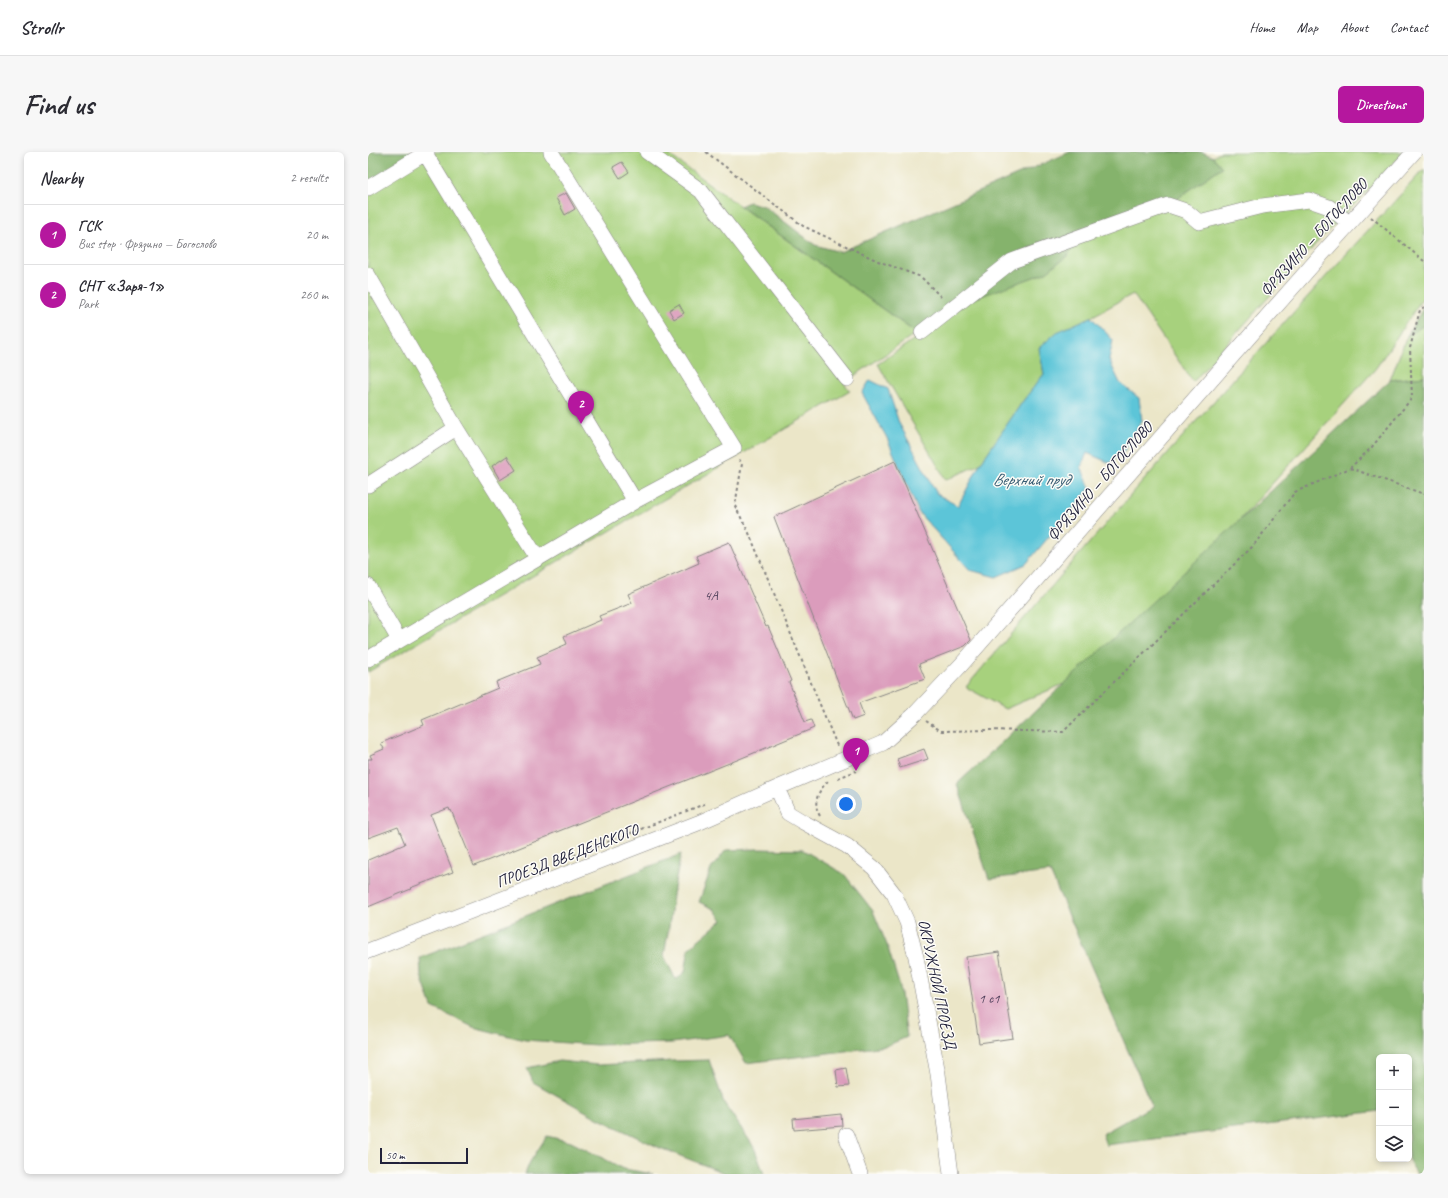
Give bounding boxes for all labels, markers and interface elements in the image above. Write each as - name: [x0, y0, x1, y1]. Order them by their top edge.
- text: Strollr: [20, 16, 63, 40]
- text: Home: [1249, 19, 1275, 36]
- text: Map: [1297, 19, 1318, 36]
- text: About: [1340, 19, 1368, 36]
- text: Contact: [1390, 19, 1428, 36]
- button: Directions: [1338, 86, 1424, 123]
- text: Find us: [24, 87, 94, 122]
- text: Nearby: [40, 168, 83, 189]
- text: 2 results: [290, 170, 328, 186]
- street label: ФРЯЗИНО — БОГОСЛОВО: [1256, 173, 1373, 301]
- text: ГСК: [78, 217, 101, 236]
- text: 1: [50, 227, 56, 243]
- text: 20 m: [306, 227, 328, 243]
- text: Bus stop · Фрязино — Богослово: [78, 236, 216, 252]
- text: СНТ «Заря-1»: [78, 277, 164, 296]
- text: 2: [50, 287, 56, 303]
- text: 260 m: [300, 287, 328, 303]
- text: Park: [78, 296, 99, 312]
- pin: 2: [568, 391, 594, 424]
- street label: ФРЯЗИНО — БОГОСЛОВО: [1043, 417, 1158, 545]
- water label: Верхний пруд: [993, 469, 1074, 490]
- house number: 4А: [704, 587, 719, 604]
- pin: 1: [843, 738, 869, 771]
- your location: [836, 794, 856, 814]
- street label: ПРОЕЗД ВВЕДЕНСКОГО: [493, 819, 643, 892]
- street label: ОКРУЖНОЙ ПРОЕЗД: [914, 918, 961, 1052]
- house number: 1 с1: [979, 990, 1000, 1007]
- map controls: [1376, 1054, 1412, 1162]
- button: +: [1376, 1054, 1412, 1090]
- button: −: [1376, 1090, 1412, 1126]
- button: layers: [1376, 1126, 1412, 1162]
- scale bar: [380, 1146, 468, 1165]
- text: 50 m: [386, 1148, 405, 1162]

